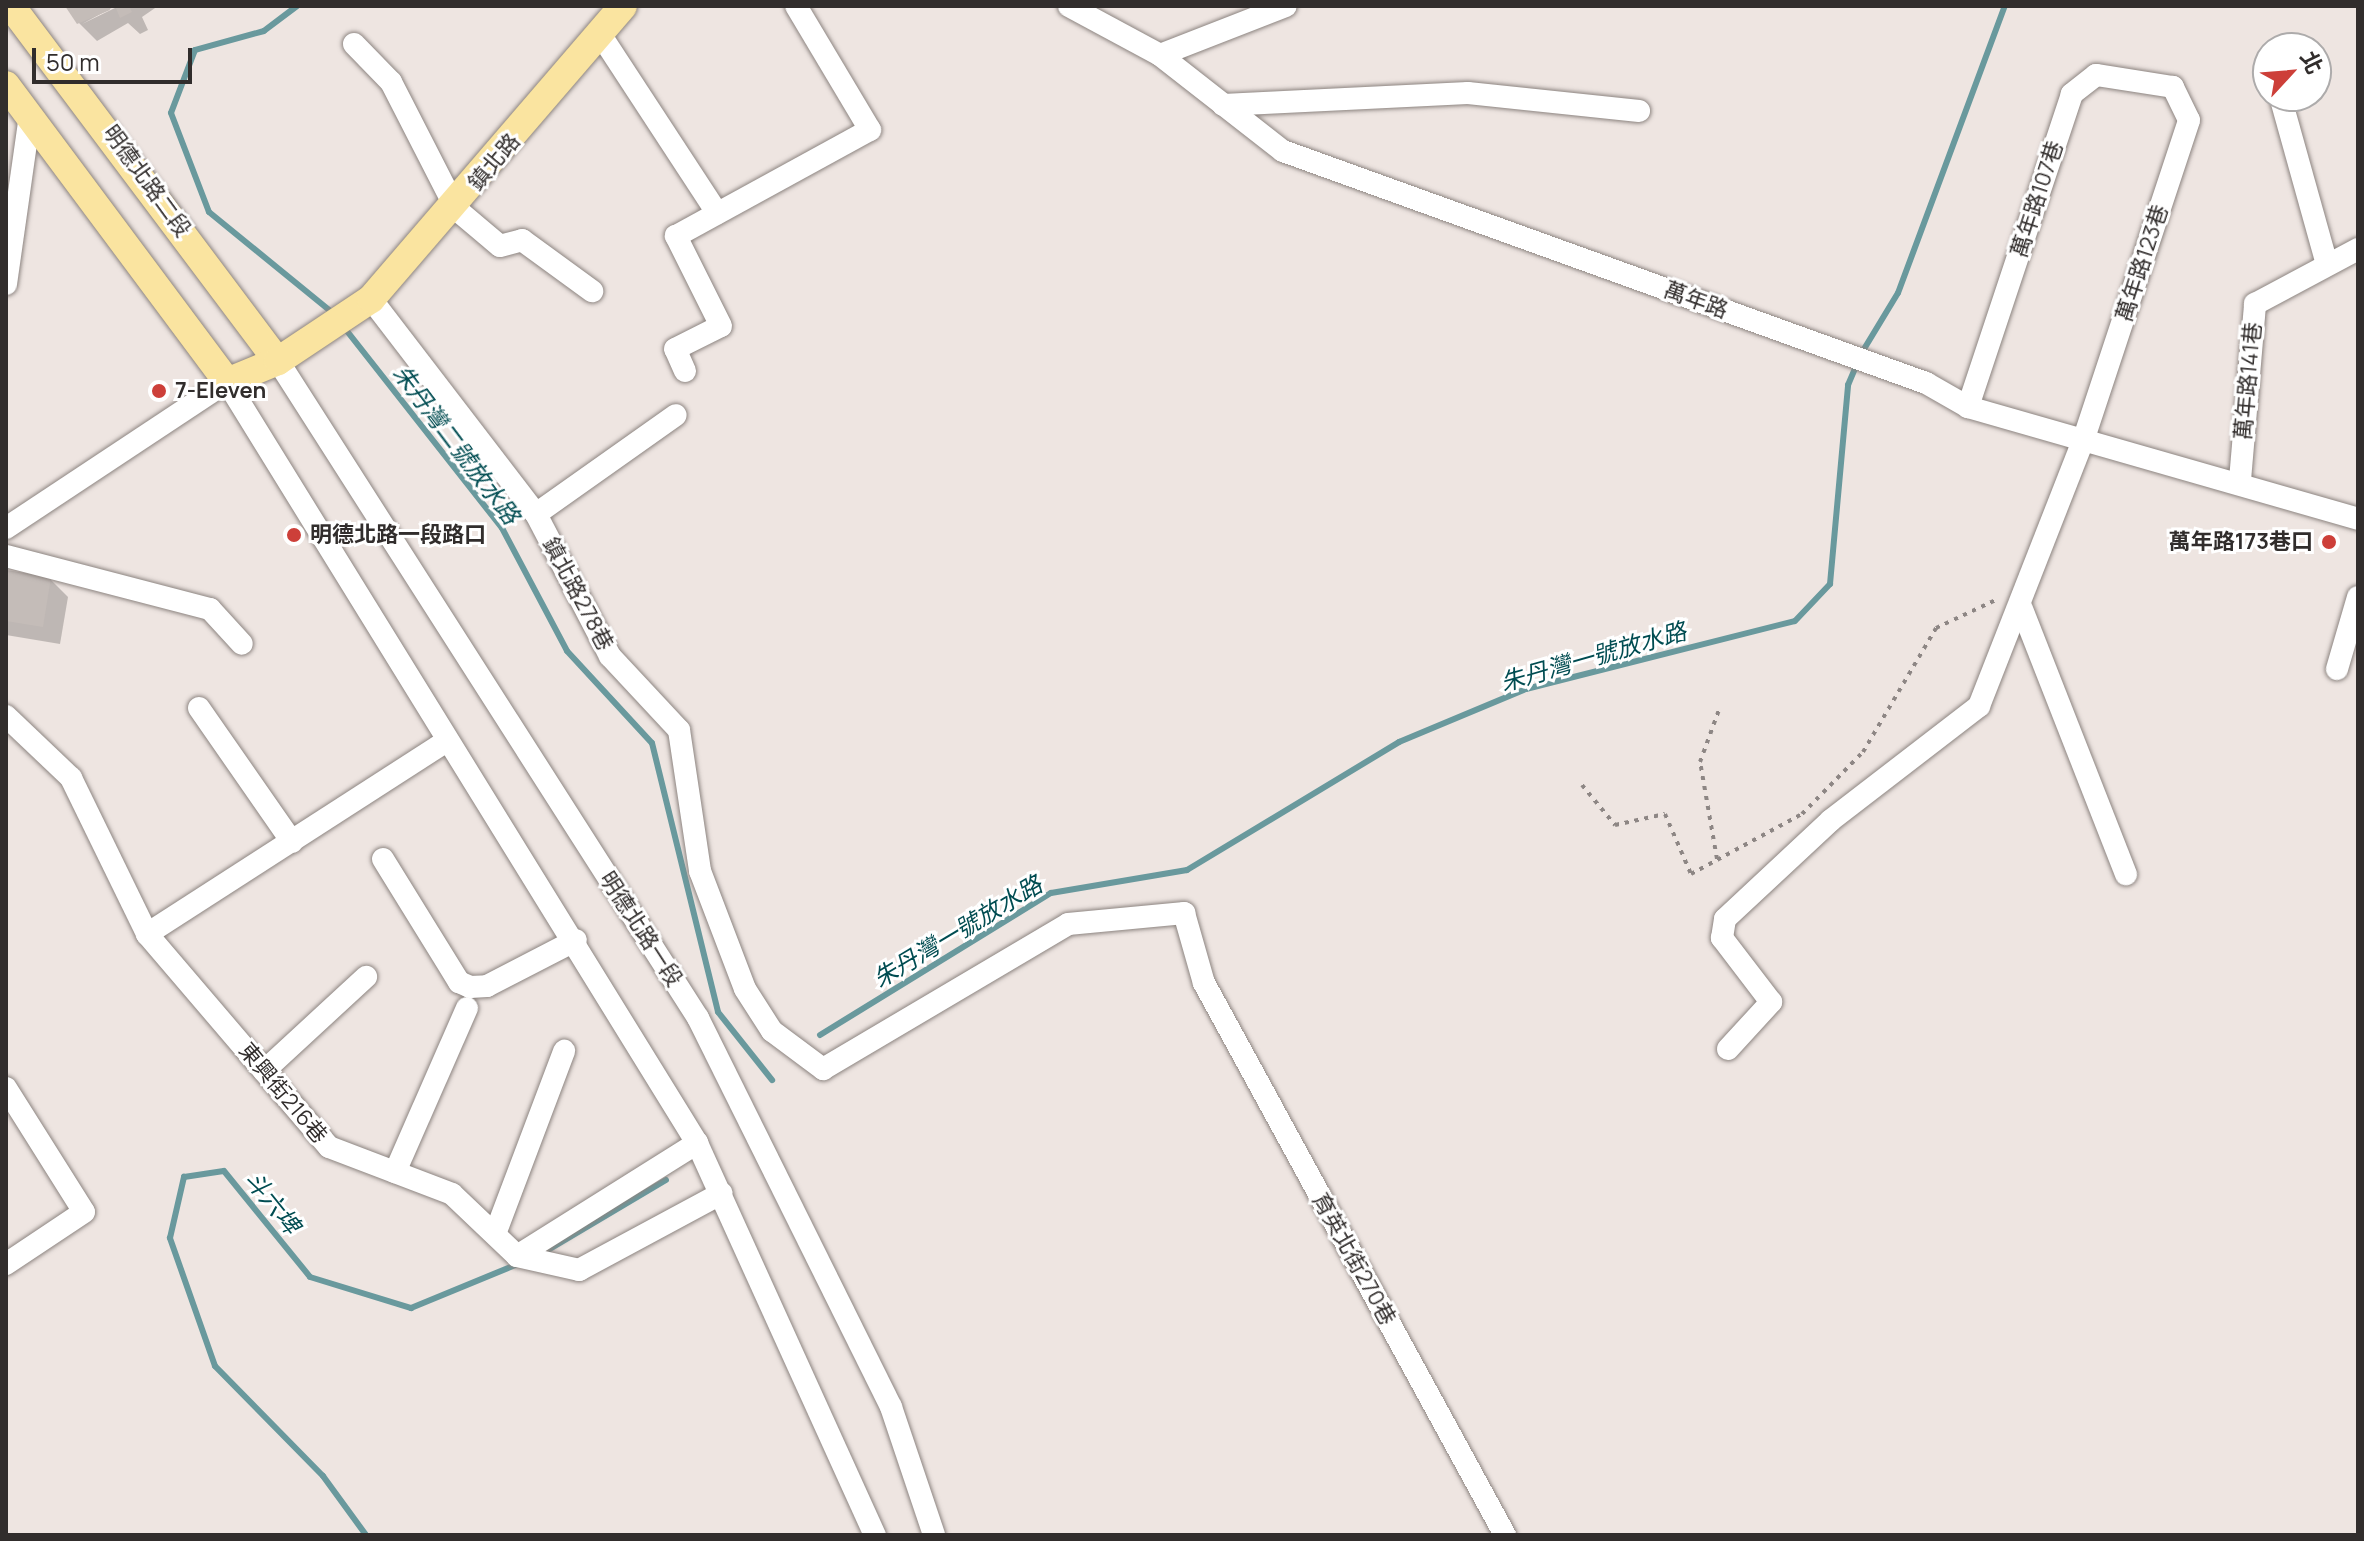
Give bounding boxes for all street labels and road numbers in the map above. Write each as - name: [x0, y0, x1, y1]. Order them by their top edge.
- street label: 明德北路二段: [98, 120, 196, 242]
- street label: 鎮北路: [463, 128, 525, 196]
- street label: 萬年路107巷: [2006, 137, 2068, 261]
- street label: 萬年路123巷: [2111, 201, 2173, 325]
- street label: 萬年路: [1660, 276, 1732, 324]
- street label: 萬年路141巷: [2230, 321, 2266, 441]
- street label: 鎮北路278巷: [537, 533, 619, 655]
- street label: 明德北路一段: [594, 866, 688, 992]
- street label: 東興街216巷: [233, 1037, 333, 1149]
- street label: 育英北街270巷: [1307, 1188, 1401, 1330]

